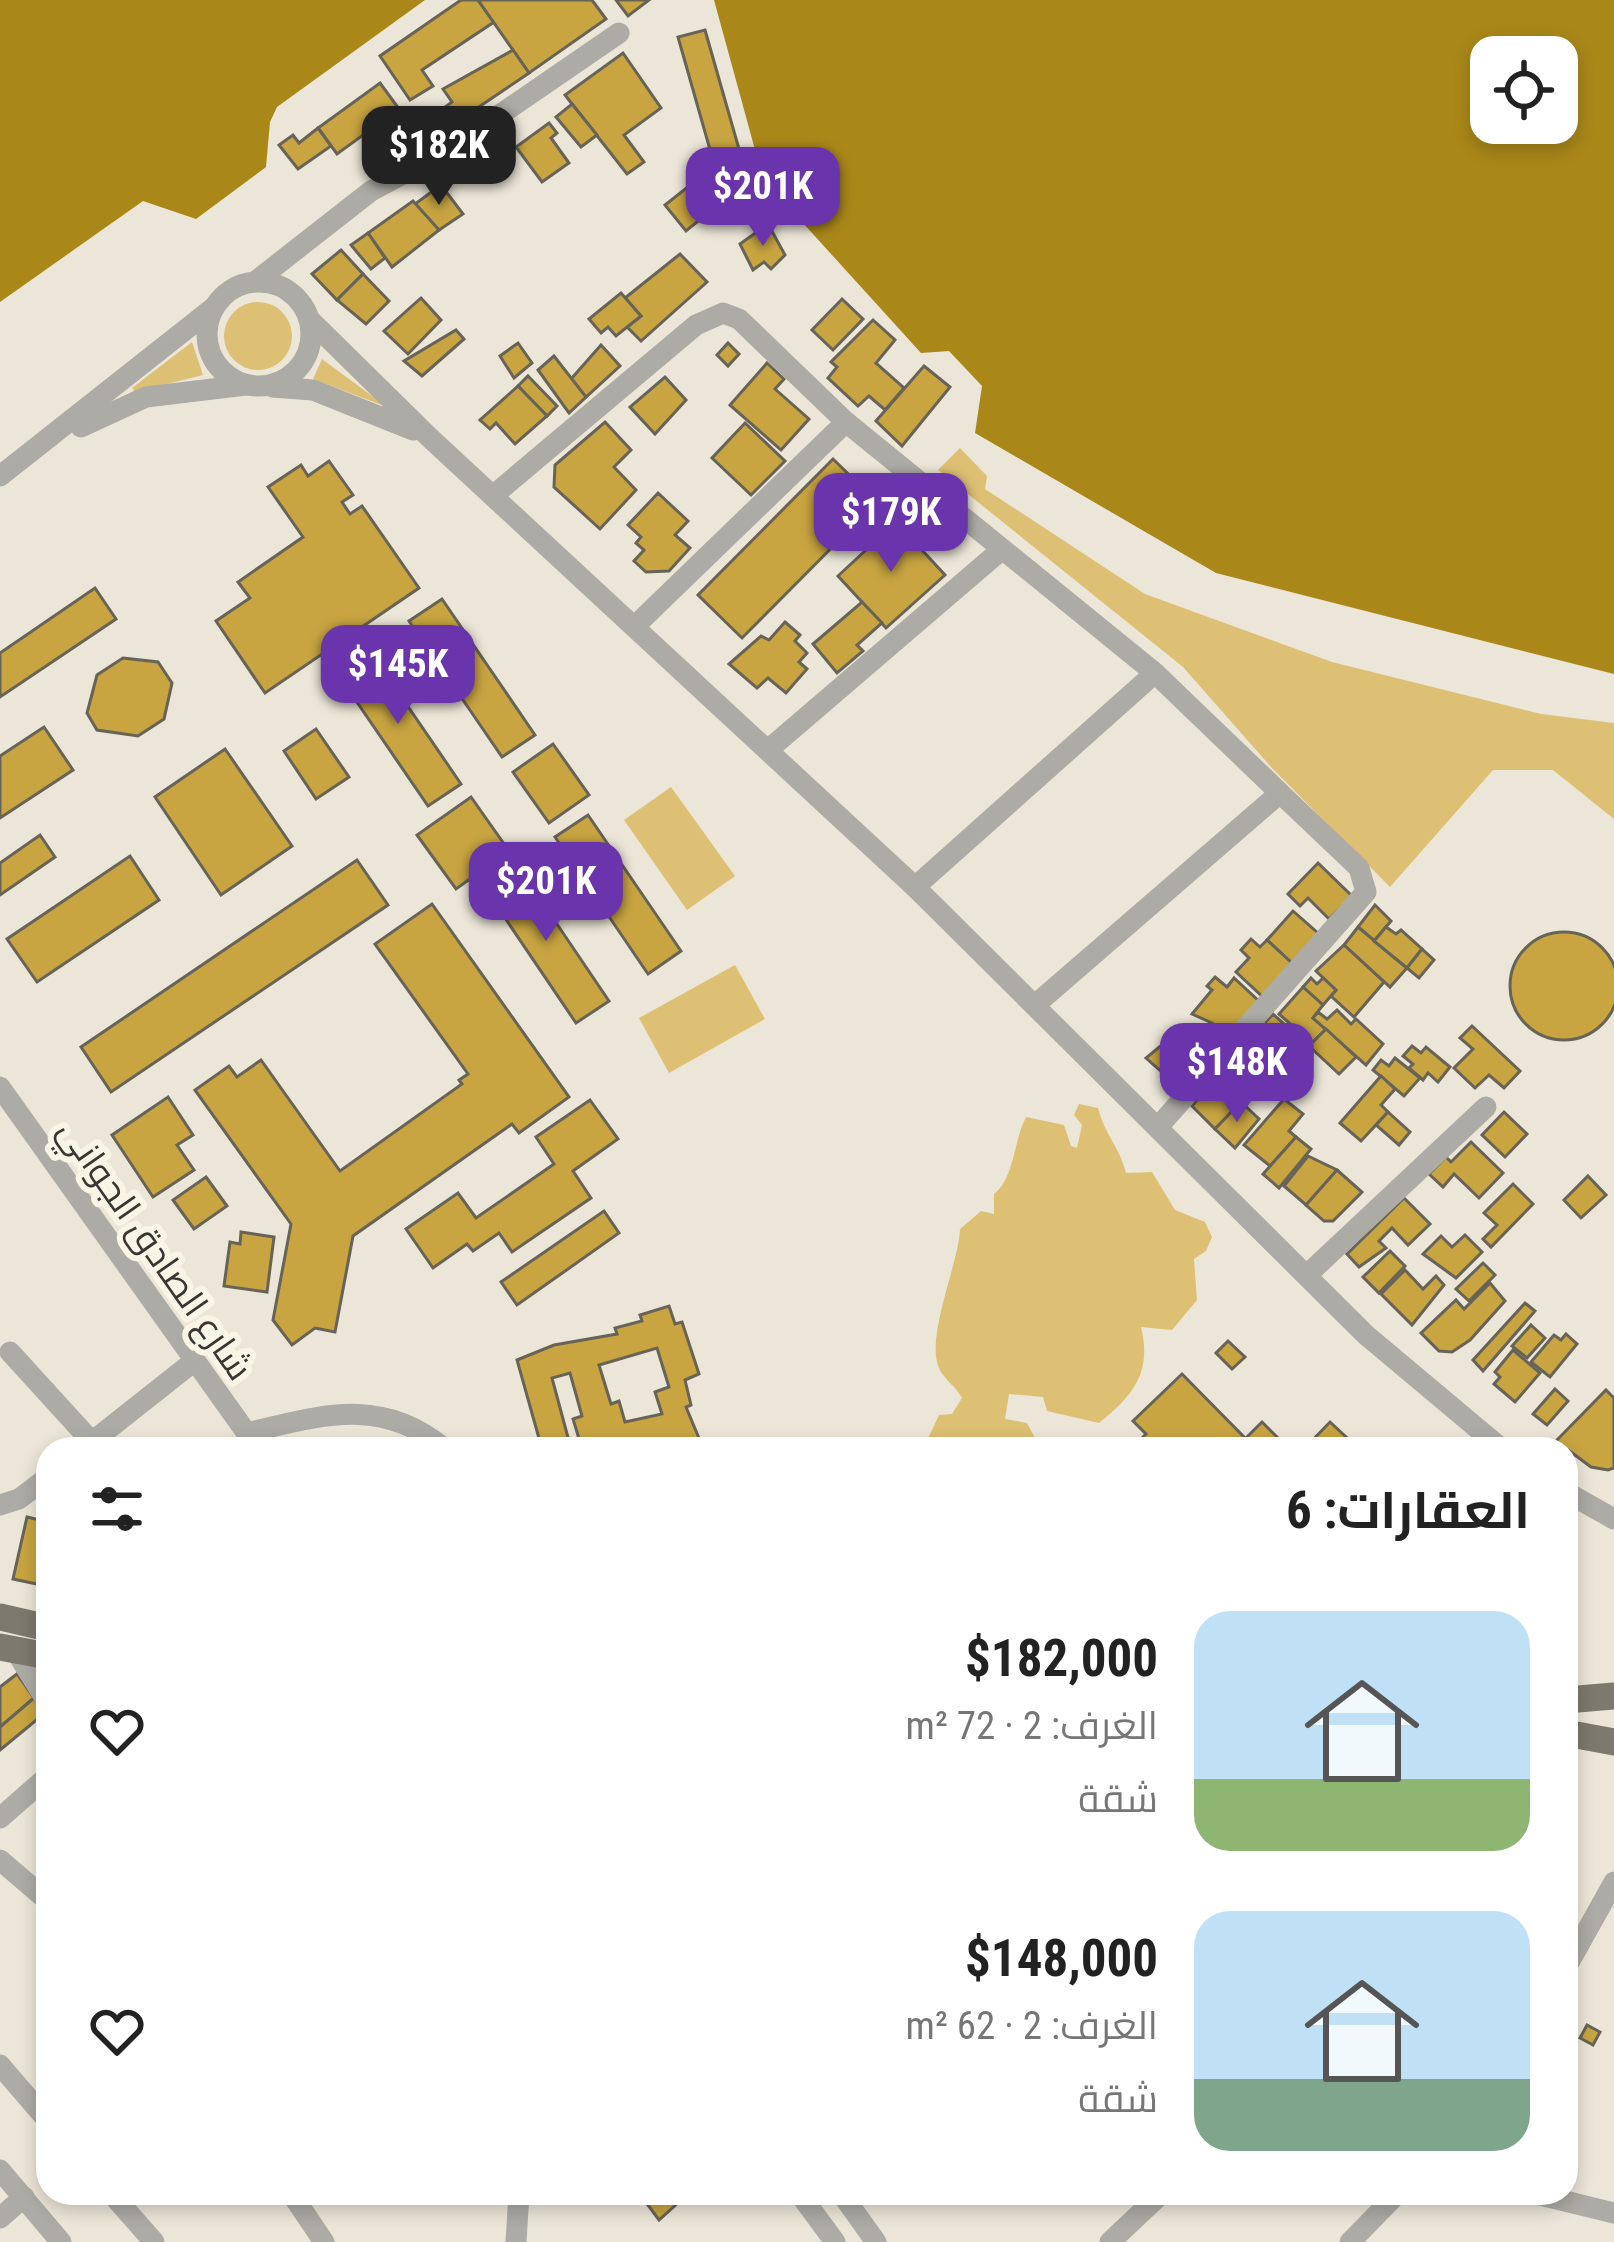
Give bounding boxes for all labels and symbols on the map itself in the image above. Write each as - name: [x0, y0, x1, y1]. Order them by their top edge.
- pin: $182K: [355, 106, 523, 208]
- pin: $201K: [679, 147, 847, 249]
- pin: $179K: [807, 473, 975, 575]
- pin: $145K: [314, 625, 482, 727]
- pin: $201K: [462, 842, 630, 944]
- pin: $148K: [1153, 1023, 1321, 1125]
- street label: شارع الصادق الجواني: [44, 1111, 261, 1392]

